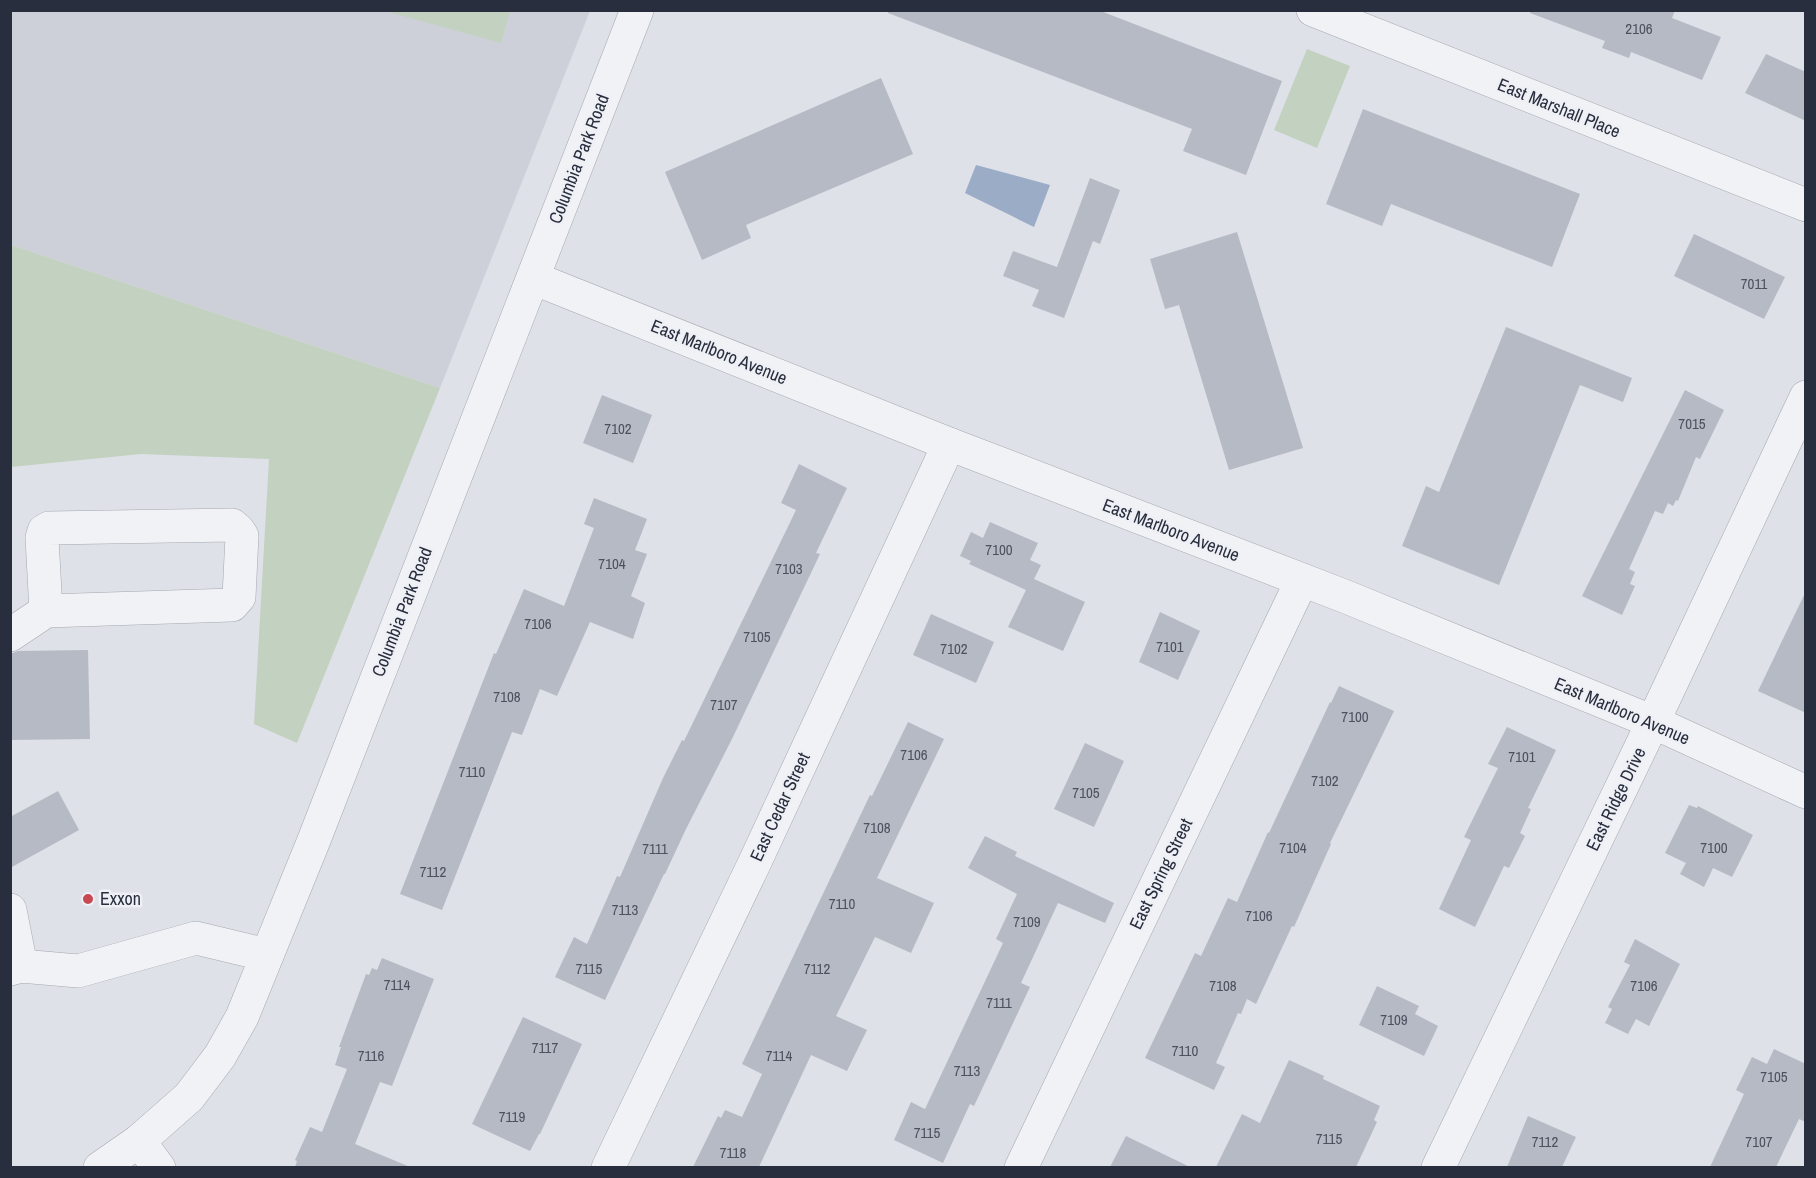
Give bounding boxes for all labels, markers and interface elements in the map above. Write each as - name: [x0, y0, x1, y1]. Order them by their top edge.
- house number: 2106: [1625, 18, 1653, 39]
- street label: East Marshall Place: [1494, 72, 1624, 144]
- street label: Columbia Park Road: [542, 90, 615, 227]
- house number: 7011: [1741, 273, 1767, 294]
- street label: East Marlboro Avenue: [647, 313, 791, 390]
- house number: 7015: [1678, 413, 1706, 434]
- house number: 7102: [604, 418, 632, 439]
- street label: East Marlboro Avenue: [1099, 492, 1243, 567]
- house number: 7100: [985, 539, 1013, 560]
- street label: Columbia Park Road: [365, 543, 438, 680]
- house number: 7104: [598, 553, 626, 574]
- house number: 7103: [775, 558, 803, 579]
- house number: 7106: [524, 613, 552, 634]
- house number: 7105: [743, 626, 771, 647]
- house number: 7101: [1156, 636, 1184, 657]
- house number: 7102: [940, 638, 968, 659]
- street label: East Marlboro Avenue: [1551, 671, 1694, 750]
- house number: 7108: [493, 686, 521, 707]
- house number: 7107: [710, 694, 738, 715]
- house number: 7100: [1341, 706, 1369, 727]
- street label: East Ridge Drive: [1580, 743, 1651, 855]
- house number: 7106: [900, 744, 928, 765]
- house number: 7101: [1508, 746, 1536, 767]
- street label: East Cedar Street: [743, 748, 816, 865]
- house number: 7110: [459, 761, 485, 782]
- house number: 7102: [1311, 770, 1339, 791]
- house number: 7105: [1072, 782, 1100, 803]
- street label: East Spring Street: [1123, 814, 1198, 933]
- house number: 7108: [863, 817, 891, 838]
- house number: 7104: [1279, 837, 1307, 858]
- house number: 7100: [1700, 837, 1728, 858]
- house number: 7111: [642, 838, 668, 859]
- house number: 7112: [420, 861, 446, 882]
- place label: Exxon: [100, 886, 141, 911]
- marker: Exxon: [81, 892, 95, 906]
- house number: 7110: [829, 893, 855, 914]
- house number: 7113: [612, 899, 638, 920]
- house number: 7106: [1245, 905, 1273, 926]
- house number: 7109: [1013, 911, 1041, 932]
- house number: 7115: [576, 958, 602, 979]
- house number: 7112: [804, 958, 830, 979]
- house number: 7114: [384, 974, 410, 995]
- house number: 7108: [1209, 975, 1237, 996]
- house number: 7106: [1630, 975, 1658, 996]
- house number: 7111: [986, 992, 1012, 1013]
- house number: 7109: [1380, 1009, 1408, 1030]
- house number: 7117: [532, 1037, 558, 1058]
- house number: 7110: [1172, 1040, 1198, 1061]
- house number: 7116: [358, 1045, 384, 1066]
- house number: 7114: [766, 1045, 792, 1066]
- house number: 7113: [954, 1060, 980, 1081]
- house number: 7105: [1760, 1066, 1788, 1087]
- house number: 7119: [499, 1106, 525, 1127]
- house number: 7115: [914, 1122, 940, 1143]
- house number: 7115: [1316, 1128, 1342, 1149]
- house number: 7112: [1532, 1131, 1558, 1152]
- house number: 7107: [1745, 1131, 1773, 1152]
- house number: 7118: [720, 1142, 746, 1163]

